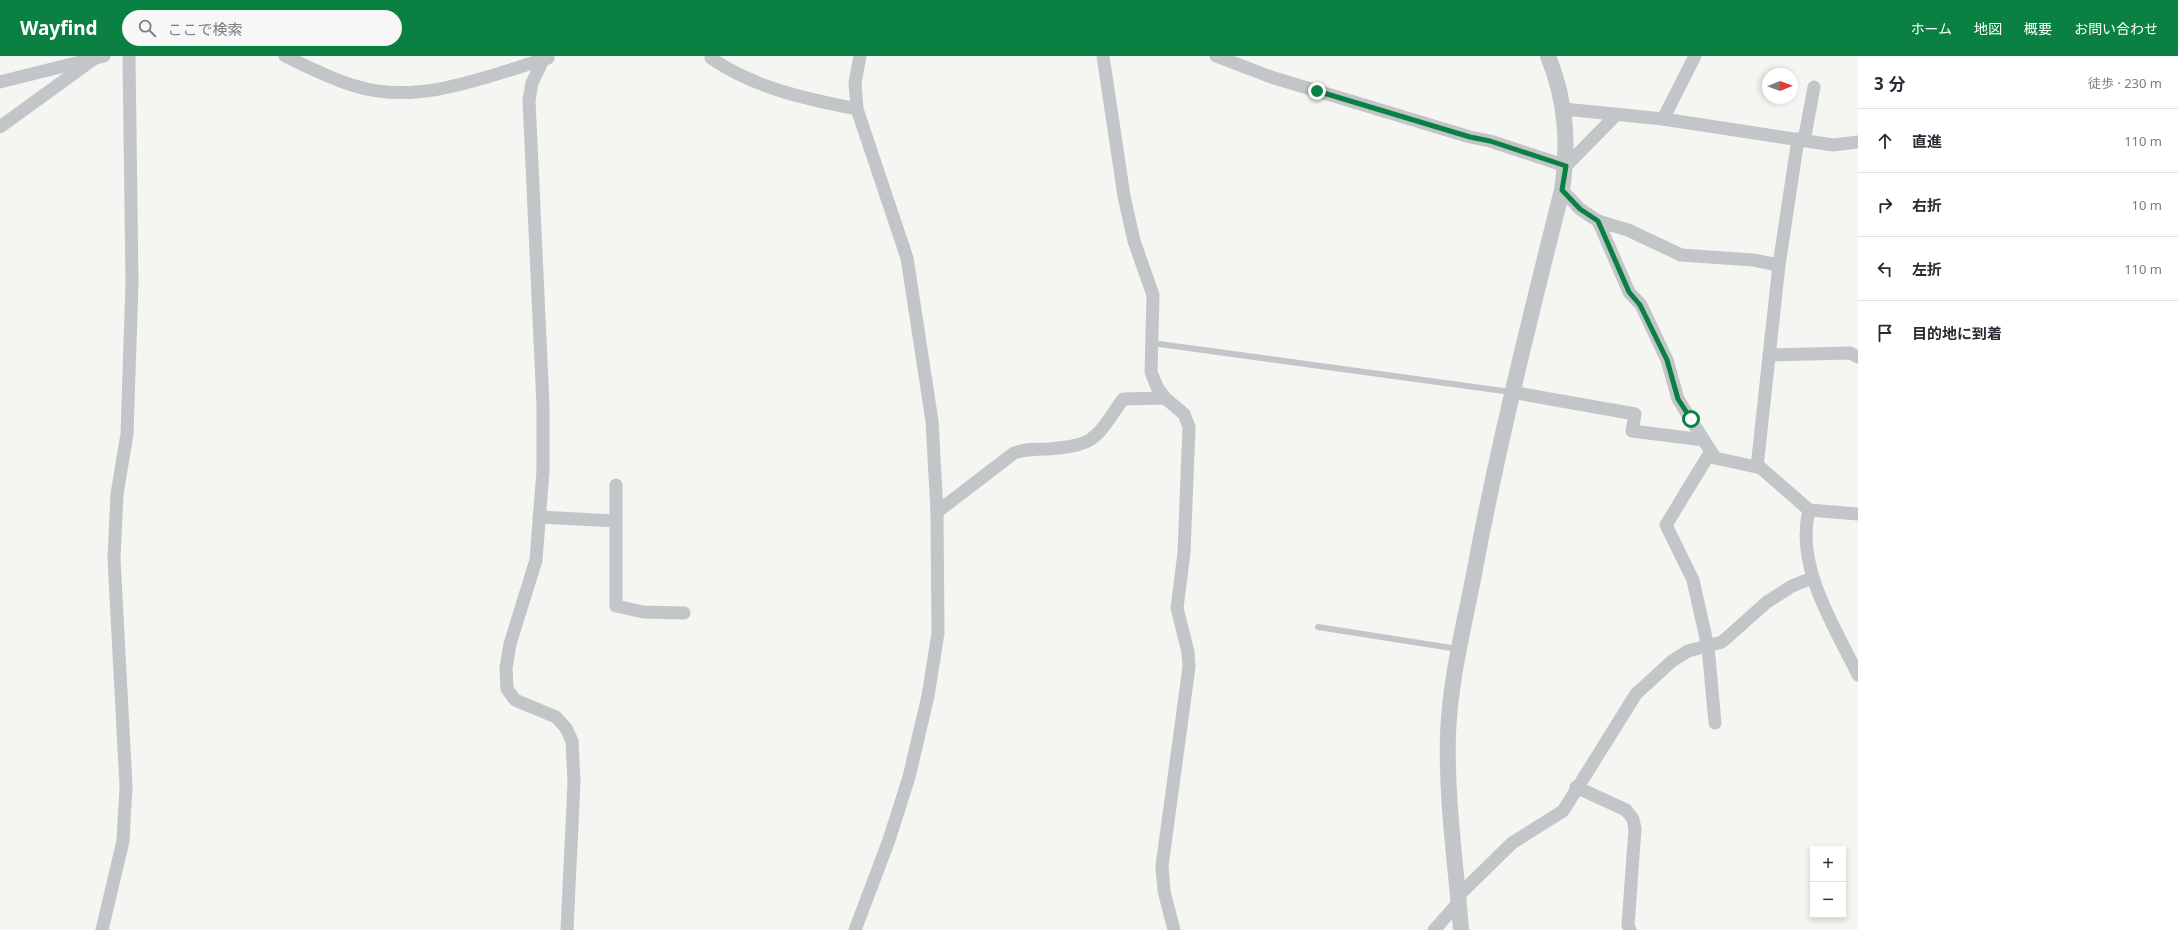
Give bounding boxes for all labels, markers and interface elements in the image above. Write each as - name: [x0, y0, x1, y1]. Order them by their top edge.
- search box: [122, 10, 402, 46]
- text: Wayfind: [20, 15, 98, 41]
- icon: search: [136, 17, 158, 39]
- text: ここで検索: [168, 19, 243, 39]
- text: ホーム: [1910, 19, 1952, 38]
- text: 地図: [1974, 19, 2002, 38]
- text: 概要: [2024, 19, 2052, 38]
- text: お問い合わせ: [2074, 19, 2158, 38]
- north arrow: [1762, 68, 1798, 104]
- text: 3 分: [1874, 72, 1905, 95]
- text: 徒歩 · 230 m: [2088, 74, 2162, 92]
- route end: [1308, 82, 1326, 100]
- icon: ahead: [1874, 130, 1896, 152]
- text: 直進: [1912, 131, 1942, 151]
- text: 110 m: [2124, 132, 2162, 150]
- icon: right: [1874, 194, 1896, 216]
- text: 右折: [1912, 195, 1942, 215]
- text: 10 m: [2132, 196, 2162, 214]
- icon: left: [1874, 258, 1896, 280]
- text: 左折: [1912, 259, 1942, 279]
- text: 110 m: [2124, 260, 2162, 278]
- icon: arrive: [1874, 322, 1896, 344]
- text: 目的地に到着: [1912, 323, 2002, 343]
- route start: [1682, 410, 1700, 428]
- map controls: [1810, 846, 1846, 918]
- button: +: [1810, 846, 1846, 882]
- button: −: [1810, 882, 1846, 918]

